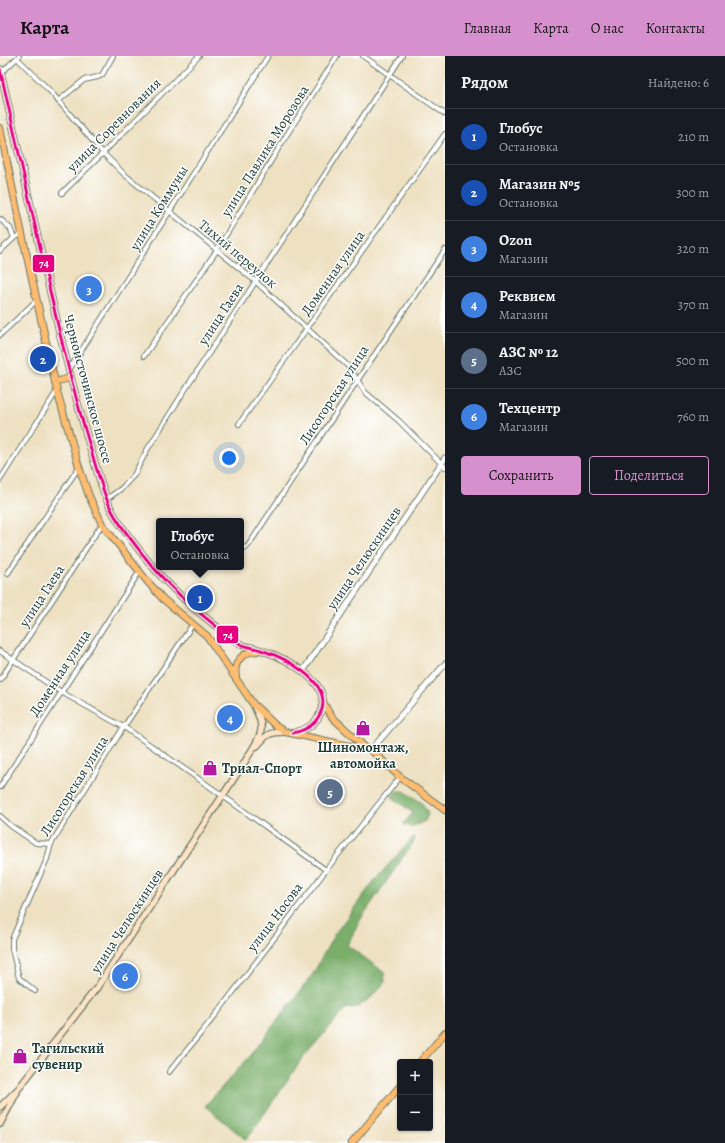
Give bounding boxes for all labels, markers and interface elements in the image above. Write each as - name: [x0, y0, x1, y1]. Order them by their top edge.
- text: Карта: [20, 15, 69, 41]
- text: Главная: [464, 19, 511, 38]
- text: Карта: [533, 19, 569, 38]
- text: О нас: [591, 19, 624, 38]
- text: Контакты: [646, 19, 705, 38]
- text: Рядом: [461, 71, 508, 94]
- street label: улица Соревнования: [62, 74, 165, 177]
- text: Найдено: 6: [648, 74, 709, 91]
- street label: улица Павлика Морозова: [216, 81, 314, 221]
- text: Глобус: [499, 118, 543, 138]
- text: 1: [472, 128, 476, 145]
- text: 210 m: [678, 128, 709, 145]
- text: Остановка: [499, 138, 558, 155]
- street label: улица Коммуны: [125, 162, 193, 255]
- text: Магазин №5: [499, 174, 580, 194]
- text: 2: [471, 184, 477, 201]
- text: 300 m: [676, 184, 709, 201]
- text: Остановка: [499, 194, 558, 211]
- street label: Тихий переулок: [195, 215, 281, 293]
- street label: Доменная улица: [297, 226, 370, 319]
- text: Ozon: [499, 230, 532, 250]
- text: 3: [471, 240, 477, 257]
- text: 320 m: [677, 240, 709, 257]
- text: Магазин: [499, 250, 548, 267]
- line badge: 74: [32, 254, 55, 273]
- text: 74: [39, 256, 49, 271]
- pin: 3: [76, 274, 102, 304]
- street label: улица Гаева: [193, 279, 248, 350]
- text: Реквием: [499, 286, 556, 306]
- text: 4: [471, 296, 477, 313]
- text: 370 m: [678, 296, 709, 313]
- text: Магазин: [499, 306, 548, 323]
- street label: Черноисточинское шоссе: [59, 312, 117, 466]
- street label: Лисогорская улица: [295, 341, 374, 448]
- text: АЗС № 12: [499, 342, 558, 362]
- pin: 2: [30, 344, 56, 374]
- text: 5: [471, 352, 477, 369]
- text: 500 m: [676, 352, 709, 369]
- text: АЗС: [499, 362, 522, 379]
- text: Техцентр: [499, 398, 561, 418]
- text: 6: [471, 408, 477, 425]
- text: 760 m: [677, 408, 709, 425]
- text: Магазин: [499, 418, 548, 435]
- your location: [219, 448, 239, 468]
- button: Сохранить: [461, 456, 581, 495]
- button: Поделиться: [589, 456, 709, 495]
- street label: улица Челюскинцев: [322, 502, 406, 614]
- popup: [156, 518, 244, 570]
- text: Глобус: [170, 526, 214, 546]
- text: Остановка: [170, 546, 230, 563]
- street label: улица Гаева: [14, 561, 69, 632]
- pin: 1: [187, 583, 213, 613]
- line badge: 74: [216, 625, 239, 644]
- street label: Доменная улица: [25, 626, 95, 720]
- text: 74: [223, 628, 233, 643]
- pin: 4: [217, 703, 243, 733]
- shop icon: Шиномонтаж, автомойка: [354, 719, 372, 737]
- street label: Лисогорская улица: [35, 732, 113, 840]
- place label: Шиномонтаж, автомойка: [317, 738, 409, 773]
- shop icon: Триал-Спорт: [201, 759, 219, 777]
- place label: Триал-Спорт: [222, 759, 302, 778]
- pin: 5: [317, 777, 343, 807]
- street label: улица Челюскинцев: [86, 865, 168, 978]
- street label: улица Носова: [242, 878, 308, 956]
- pin: 6: [112, 961, 138, 991]
- place label: Тагильский сувенир: [32, 1039, 104, 1074]
- shop icon: Тагильский сувенир: [11, 1047, 29, 1065]
- map controls: [397, 1059, 433, 1131]
- button: +: [397, 1059, 433, 1095]
- button: −: [397, 1095, 433, 1131]

